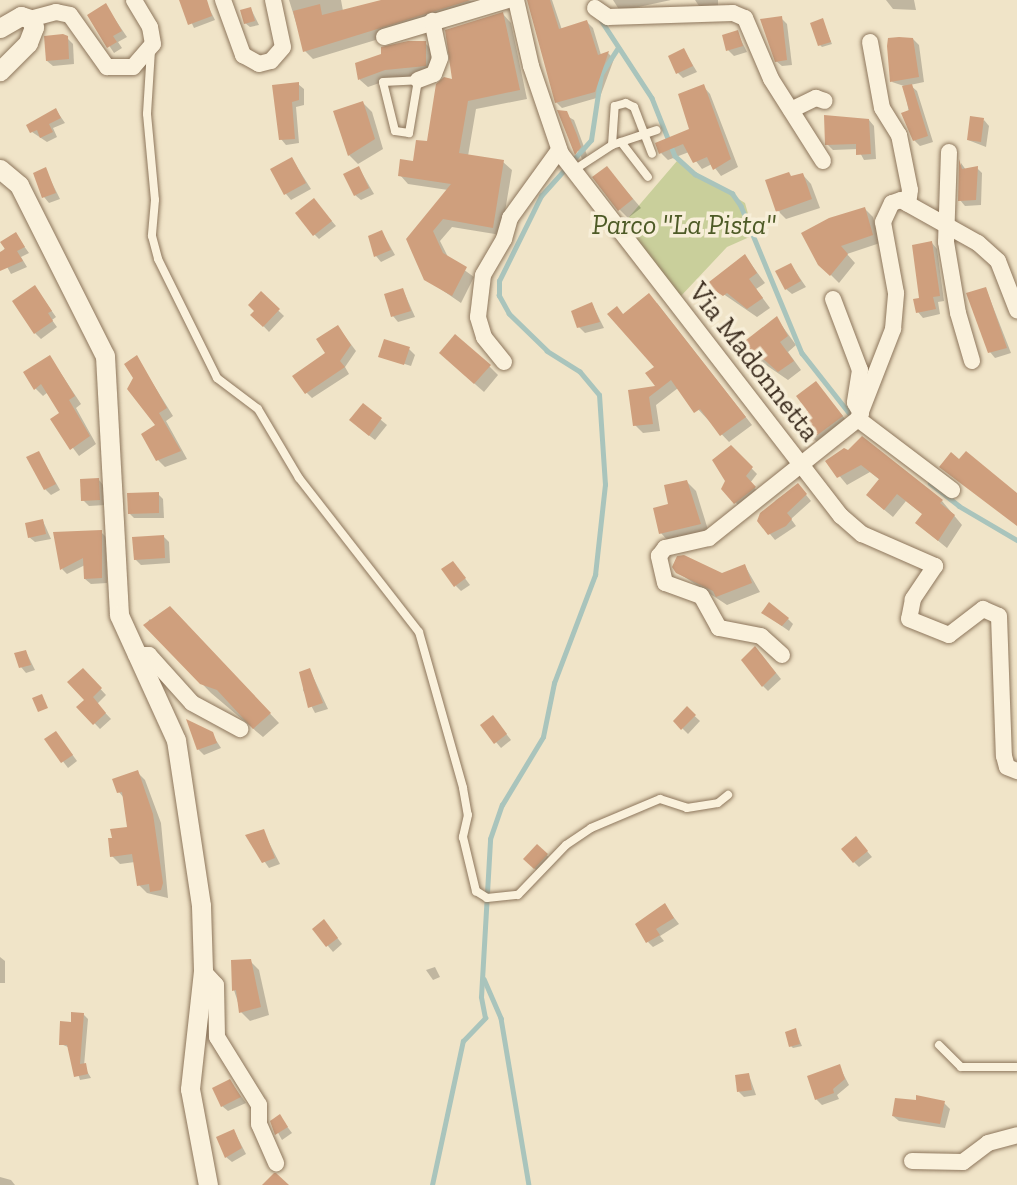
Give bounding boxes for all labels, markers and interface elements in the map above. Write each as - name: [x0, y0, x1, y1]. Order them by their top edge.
- park label: Parco "La Pista": [592, 208, 776, 242]
- street label: Via Madonnetta: [681, 276, 827, 448]

